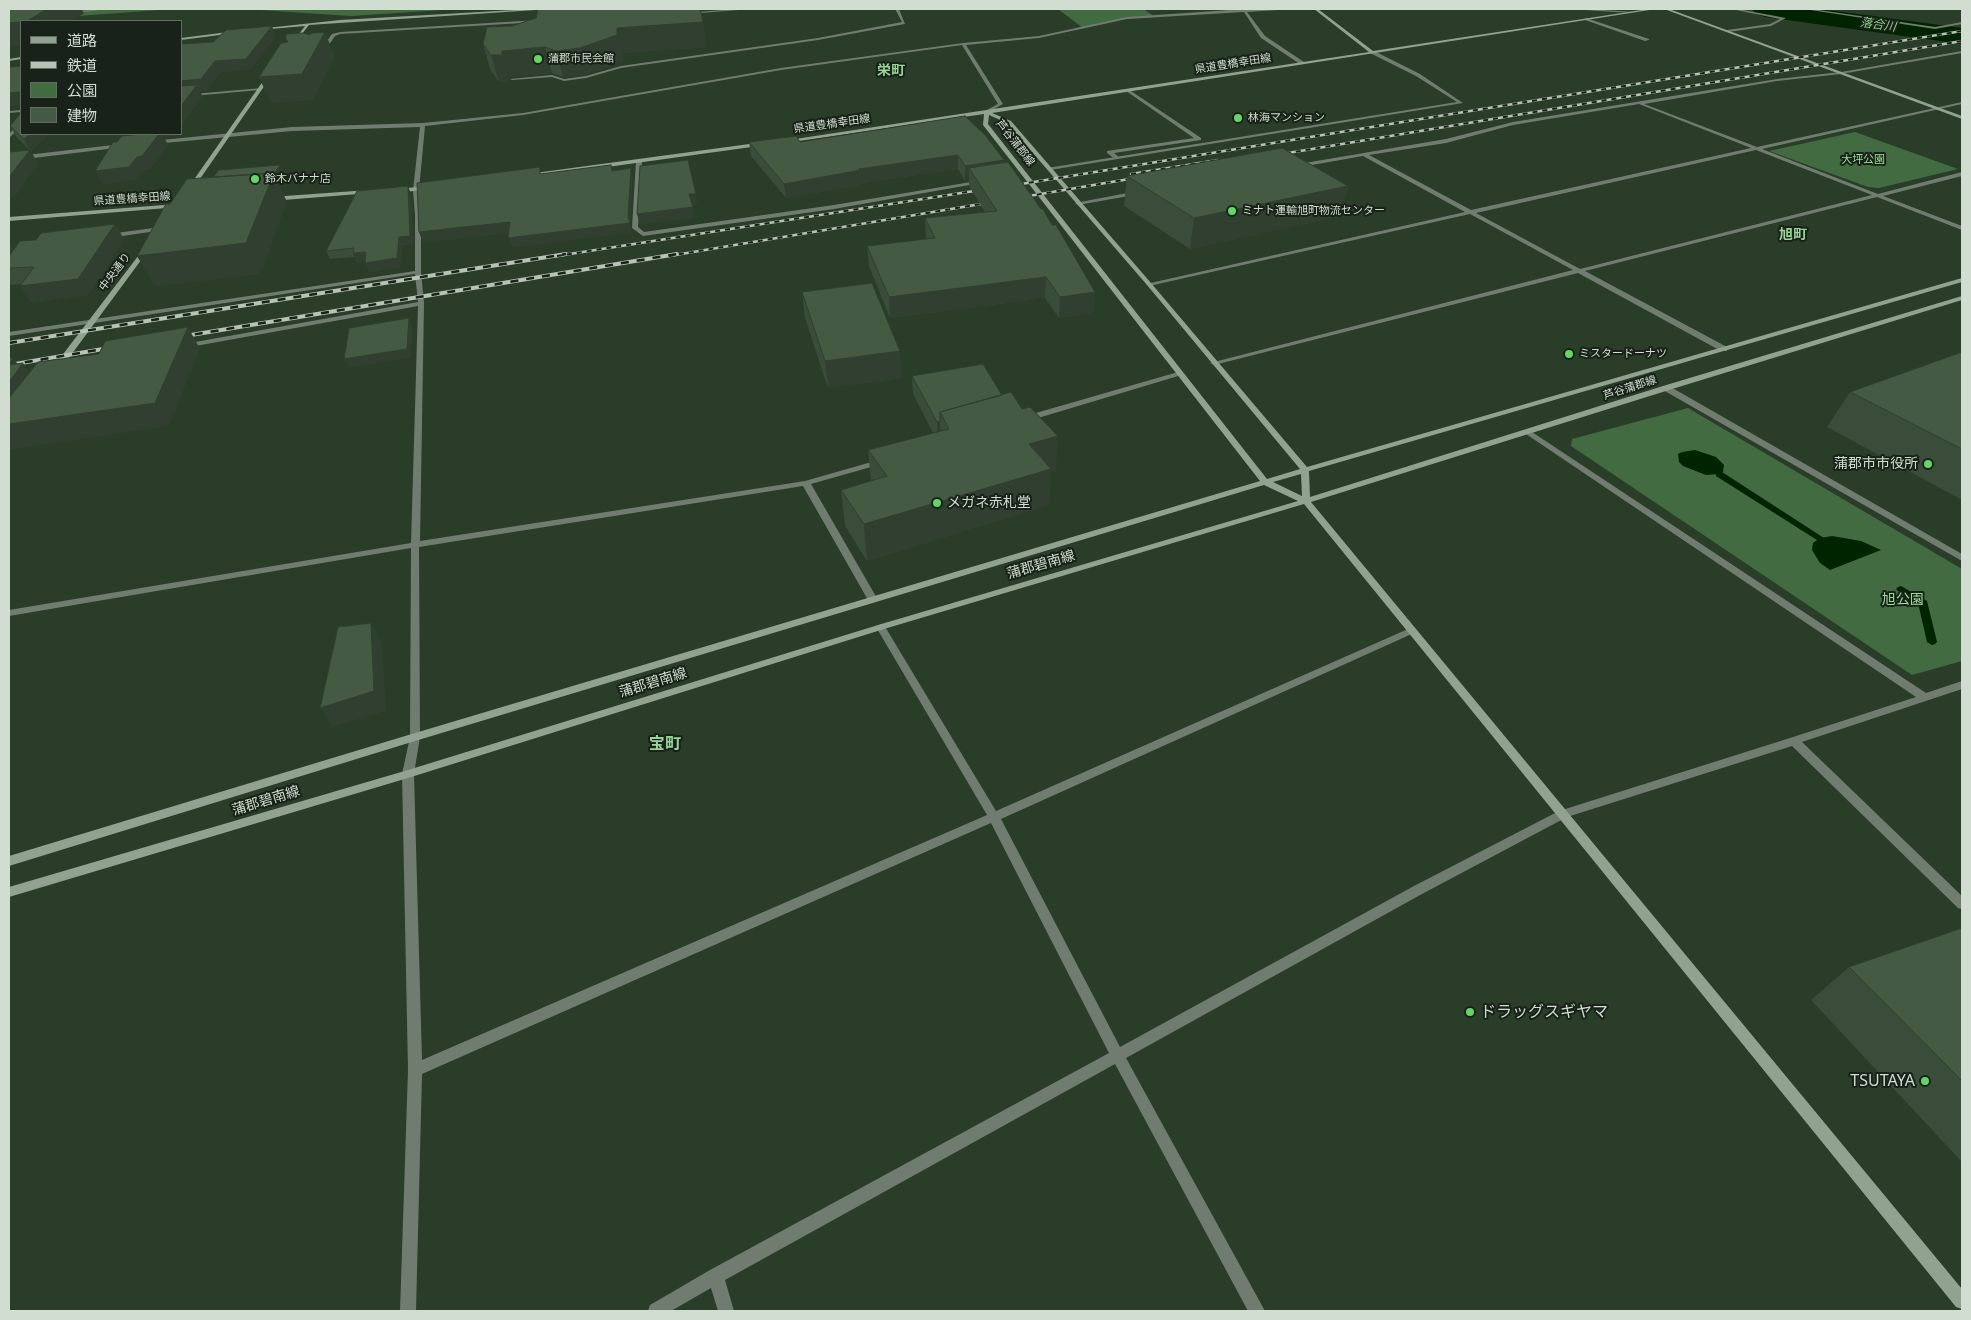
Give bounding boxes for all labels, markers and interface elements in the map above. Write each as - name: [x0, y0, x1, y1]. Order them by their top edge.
- water label: 落合川: [1859, 15, 1897, 35]
- legend: [20, 20, 182, 135]
- text: 道路: [67, 30, 97, 50]
- street label: 県道豊橋幸田線: [1194, 51, 1272, 77]
- place label: 蒲郡市民会館: [548, 52, 614, 66]
- marker: 蒲郡市民会館: [532, 53, 544, 65]
- text: 鉄道: [67, 55, 97, 75]
- district label: 栄町: [877, 63, 905, 79]
- text: 公園: [67, 80, 97, 100]
- text: 建物: [67, 105, 97, 125]
- place label: 林海マンション: [1248, 111, 1325, 125]
- street label: 県道豊橋幸田線: [793, 112, 871, 136]
- marker: 林海マンション: [1232, 112, 1244, 124]
- street label: 芦谷蒲郡線: [993, 117, 1037, 169]
- park label: 大坪公園: [1841, 153, 1885, 167]
- place label: 鈴木バナナ店: [265, 172, 331, 186]
- marker: 鈴木バナナ店: [249, 173, 261, 185]
- street label: 県道豊橋幸田線: [93, 190, 171, 208]
- place label: ミナト運輸旭町物流センター: [1242, 204, 1385, 218]
- marker: ミナト運輸旭町物流センター: [1226, 205, 1238, 217]
- district label: 旭町: [1779, 227, 1807, 243]
- street label: 中央通り: [96, 250, 134, 294]
- place label: ミスタードーナツ: [1579, 347, 1667, 361]
- marker: ミスタードーナツ: [1563, 348, 1575, 360]
- street label: 芦谷蒲郡線: [1602, 373, 1658, 403]
- place label: 蒲郡市市役所: [1834, 456, 1918, 472]
- marker: 蒲郡市市役所: [1922, 458, 1934, 470]
- place label: メガネ赤札堂: [947, 495, 1031, 511]
- marker: メガネ赤札堂: [931, 497, 943, 509]
- street label: 蒲郡碧南線: [1005, 547, 1077, 583]
- park label: 旭公園: [1882, 592, 1924, 608]
- street label: 蒲郡碧南線: [617, 665, 689, 701]
- district label: 宝町: [649, 734, 681, 754]
- street label: 蒲郡碧南線: [230, 783, 302, 819]
- place label: ドラッグスギヤマ: [1480, 1002, 1608, 1022]
- marker: ドラッグスギヤマ: [1464, 1006, 1476, 1018]
- place label: TSUTAYA: [1850, 1071, 1915, 1091]
- marker: TSUTAYA: [1919, 1075, 1931, 1087]

